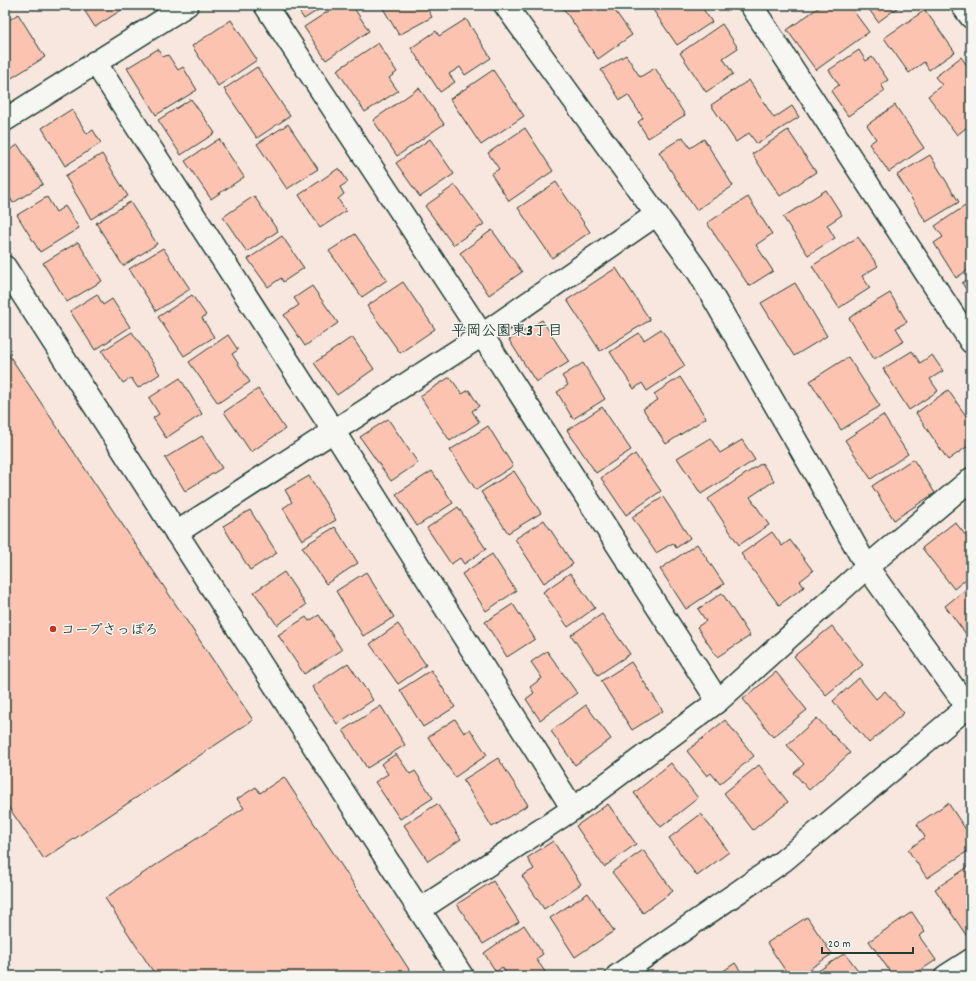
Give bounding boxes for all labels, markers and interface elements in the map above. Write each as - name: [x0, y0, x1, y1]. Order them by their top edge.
- district label: 平岡公園東3丁目: [451, 321, 563, 343]
- place label: コープさっぽろ: [61, 621, 158, 641]
- marker: コープさっぽろ: [48, 624, 58, 634]
- scale bar: [822, 929, 913, 955]
- text: 20 m: [828, 936, 851, 953]

